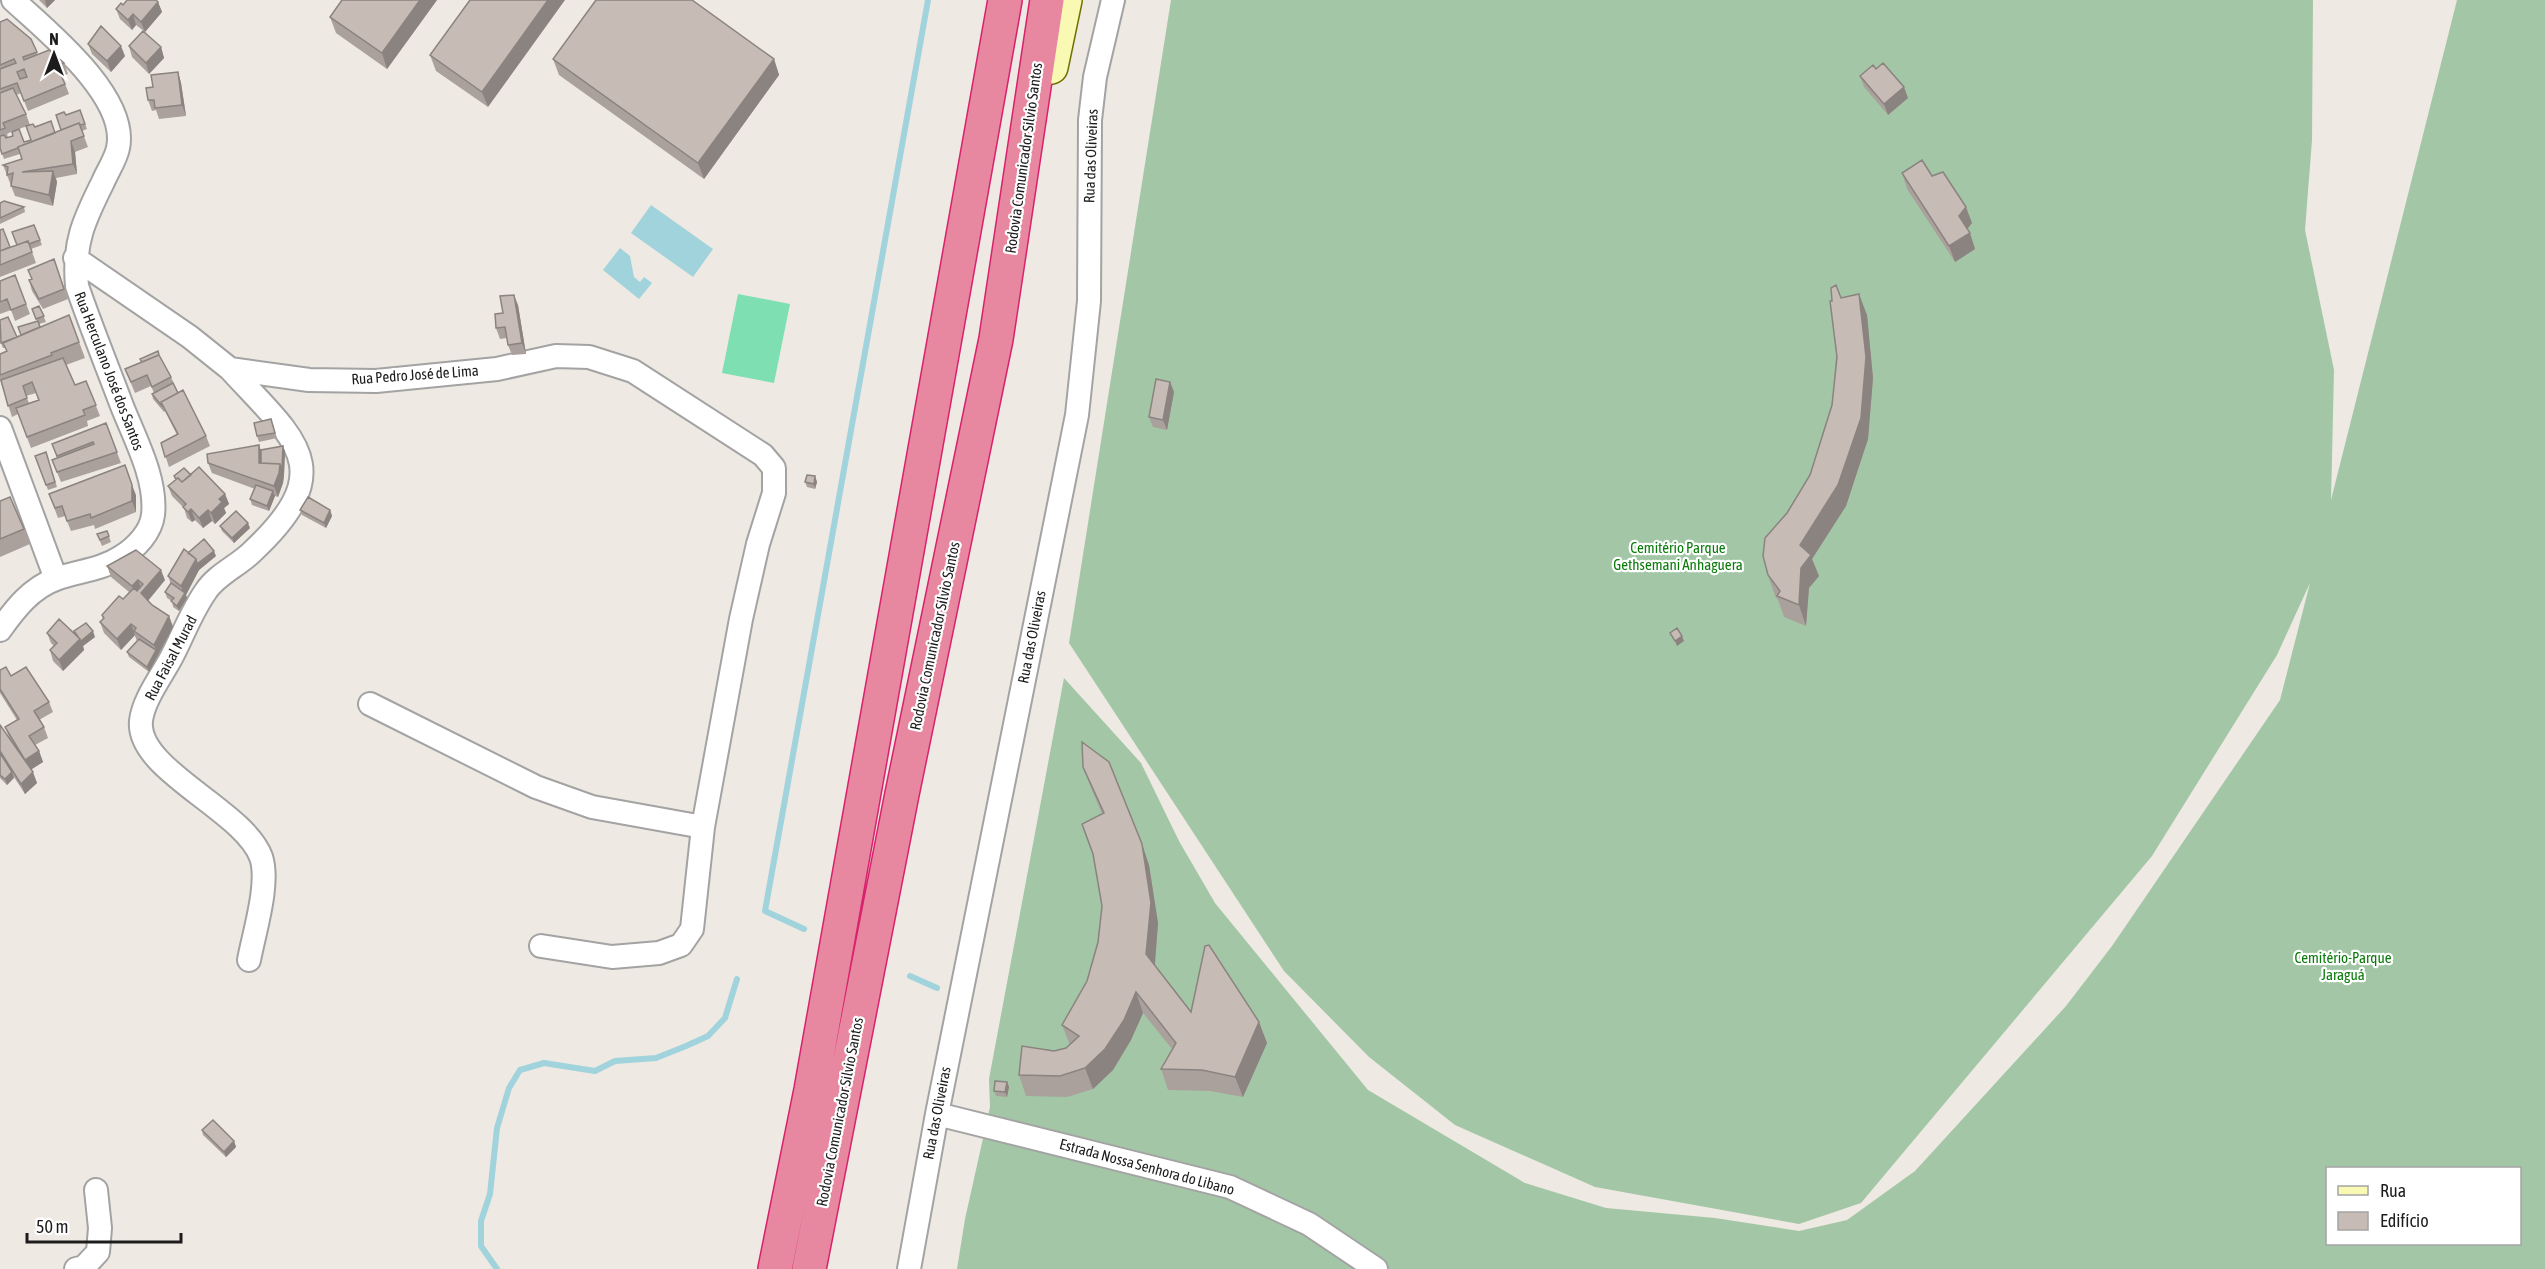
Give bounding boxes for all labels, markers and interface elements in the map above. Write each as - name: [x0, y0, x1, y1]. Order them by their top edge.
- north arrow: [24, 24, 84, 84]
- text: N: [49, 30, 59, 48]
- street label: Rodovia Comunicador Silvio Santos: [1002, 62, 1045, 254]
- street label: Rua das Oliveiras: [1080, 109, 1101, 203]
- street label: Rua Herculano José dos Santos: [71, 289, 148, 452]
- street label: Rua Pedro José de Lima: [351, 362, 479, 387]
- park label: Cemitério Parque Gethsemani Anhaguera: [1613, 539, 1743, 573]
- street label: Rodovia Comunicador Silvio Santos: [906, 540, 963, 732]
- street label: Rua das Oliveiras: [1014, 589, 1049, 685]
- street label: Rua Faisal Murad: [141, 612, 200, 703]
- park label: Cemitério-Parque Jaraguá: [2294, 949, 2392, 983]
- street label: Rodovia Comunicador Silvio Santos: [813, 1016, 866, 1208]
- street label: Rua das Oliveiras: [919, 1065, 954, 1161]
- street label: Estrada Nossa Senhora do Libano: [1058, 1135, 1237, 1198]
- legend: [2326, 1167, 2521, 1245]
- text: Rua: [2380, 1180, 2406, 1201]
- scale bar: [27, 1206, 182, 1244]
- text: Edifício: [2380, 1210, 2429, 1231]
- text: 50 m: [36, 1216, 68, 1237]

